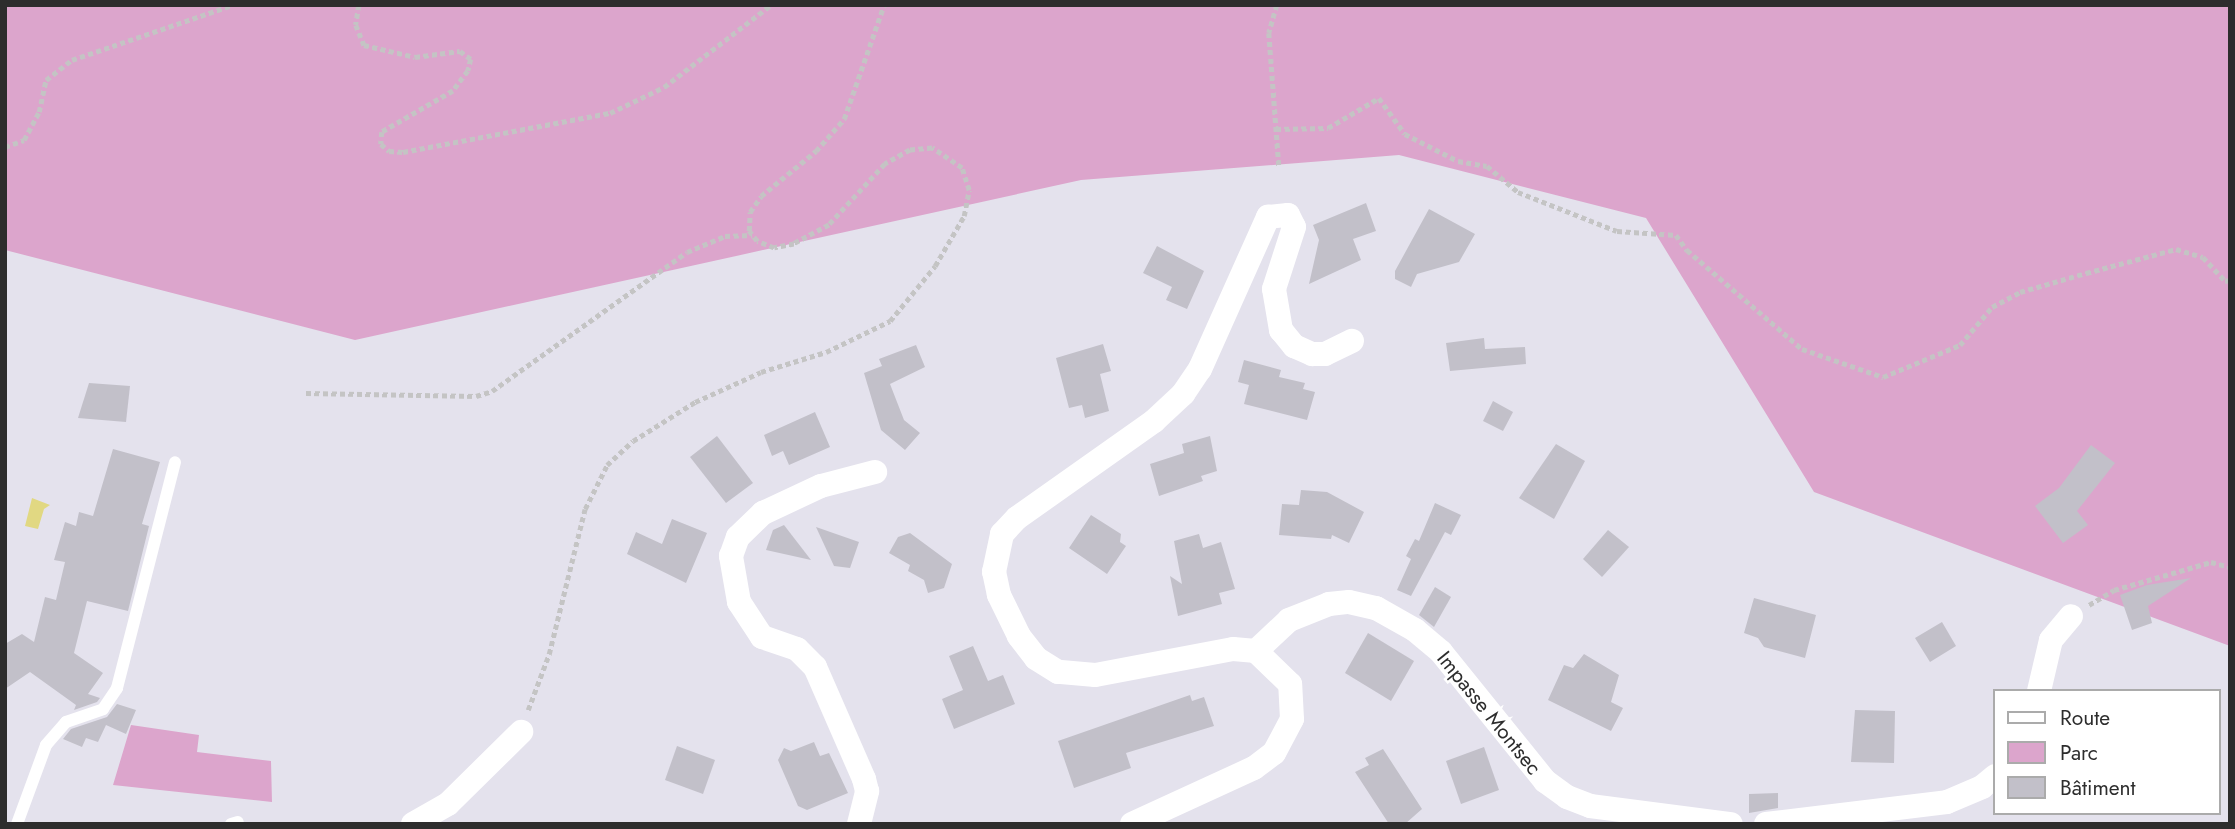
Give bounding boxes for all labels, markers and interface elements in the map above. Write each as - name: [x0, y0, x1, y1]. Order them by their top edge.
- street label: Impasse Montsec: [1432, 646, 1546, 780]
- legend: [1994, 689, 2221, 815]
- text: Route: [2060, 703, 2110, 733]
- text: Parc: [2060, 738, 2098, 768]
- text: Bâtiment: [2060, 773, 2136, 803]

